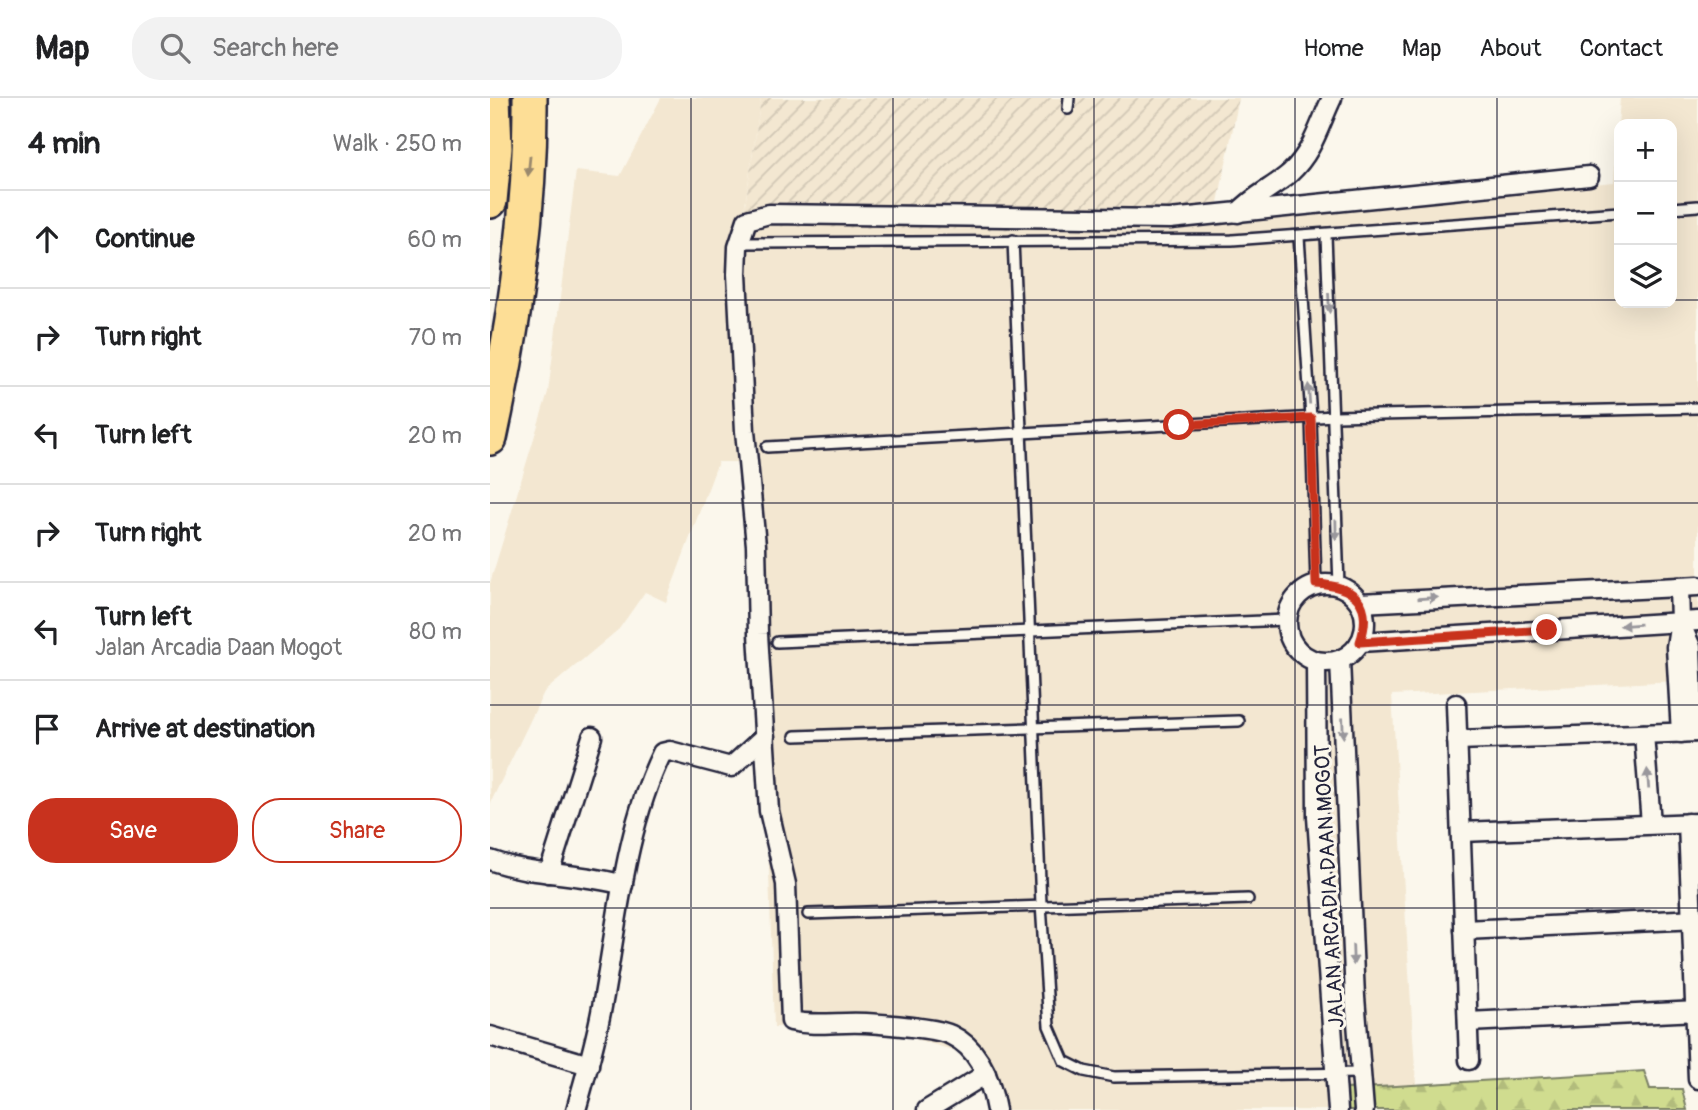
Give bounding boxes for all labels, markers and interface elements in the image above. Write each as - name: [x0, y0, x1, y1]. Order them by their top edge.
- search box: [132, 17, 622, 80]
- text: Map: [35, 28, 90, 69]
- icon: search: [156, 29, 194, 67]
- text: Search here: [212, 32, 339, 64]
- text: Home: [1303, 34, 1364, 63]
- text: Map: [1402, 34, 1442, 63]
- text: About: [1480, 34, 1542, 63]
- text: Contact: [1580, 34, 1663, 63]
- map controls: [1614, 119, 1677, 308]
- button: +: [1614, 119, 1677, 182]
- text: 4 min: [28, 125, 101, 162]
- text: Walk · 250 m: [333, 129, 462, 158]
- one-way arrow: [523, 155, 534, 177]
- button: −: [1614, 182, 1677, 245]
- icon: ahead: [28, 220, 66, 258]
- text: Continue: [95, 223, 195, 255]
- text: 60 m: [407, 225, 462, 254]
- button: layers: [1614, 245, 1677, 308]
- one-way arrow: [1324, 292, 1335, 314]
- icon: right: [28, 318, 66, 356]
- text: Turn right: [95, 321, 201, 353]
- text: 70 m: [409, 323, 462, 352]
- one-way arrow: [1304, 383, 1315, 405]
- route start: [1163, 409, 1194, 440]
- icon: left: [28, 416, 66, 454]
- text: Turn left: [95, 419, 191, 451]
- text: 20 m: [408, 421, 462, 450]
- icon: right: [28, 514, 66, 552]
- text: Turn right: [95, 517, 201, 549]
- text: 20 m: [408, 519, 462, 548]
- one-way arrow: [1330, 519, 1342, 541]
- one-way arrow: [1418, 592, 1440, 603]
- text: Turn left: [95, 601, 191, 633]
- icon: left: [28, 612, 66, 650]
- route end: [1531, 614, 1562, 645]
- text: 80 m: [409, 617, 462, 646]
- one-way arrow: [1619, 620, 1641, 631]
- text: Jalan Arcadia Daan Mogot: [95, 633, 342, 662]
- icon: arrive: [28, 710, 66, 748]
- text: Arrive at destination: [95, 713, 315, 745]
- one-way arrow: [1338, 717, 1349, 739]
- street label: JALAN ARCADIA DAAN MOGOT: [1309, 743, 1350, 1029]
- one-way arrow: [1642, 768, 1653, 790]
- button: Save: [28, 798, 238, 863]
- button: Share: [252, 798, 462, 863]
- one-way arrow: [1348, 944, 1359, 966]

